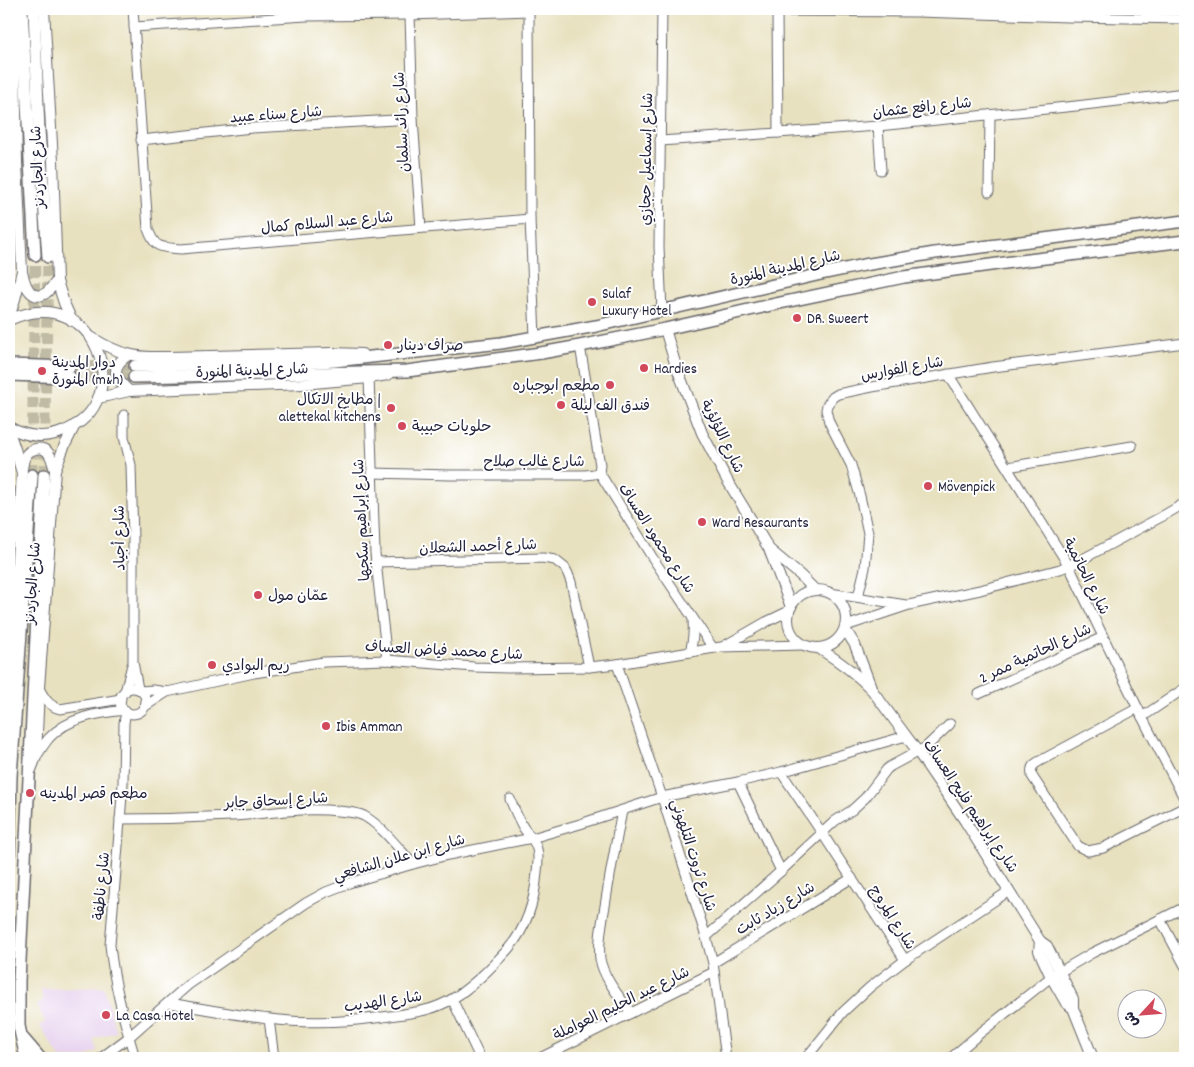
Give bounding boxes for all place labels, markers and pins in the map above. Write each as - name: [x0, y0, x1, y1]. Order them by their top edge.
- place label: Sulaf Luxury Hotel: [602, 284, 672, 323]
- marker: Sulaf Luxury Hotel: [586, 296, 598, 308]
- place label: DR. Sweert: [807, 309, 869, 331]
- marker: DR. Sweert: [791, 312, 803, 324]
- place label: صراف دينار: [397, 336, 463, 358]
- marker: صراف دينار: [382, 339, 394, 351]
- place label: دوار المدينة المنورة (m&h): [52, 353, 123, 392]
- place label: Hardies: [654, 359, 697, 381]
- marker: Hardies: [638, 362, 650, 374]
- marker: دوار المدينة المنورة (m&h): [36, 365, 48, 377]
- place label: مطعم ابوجباره: [512, 376, 600, 398]
- marker: مطعم ابوجباره: [604, 379, 616, 391]
- place label: مطابخ الاتكال | alettekal kitchens: [279, 390, 381, 429]
- place label: فندق الف ليلة: [571, 396, 650, 418]
- marker: فندق الف ليلة: [555, 399, 567, 411]
- marker: مطابخ الاتكال | alettekal kitchens: [385, 402, 397, 414]
- place label: حلويات حبيبة: [412, 417, 492, 439]
- marker: حلويات حبيبة: [396, 420, 408, 432]
- place label: Mövenpick: [938, 477, 995, 499]
- marker: Mövenpick: [922, 480, 934, 492]
- place label: Ward Resaurants: [712, 513, 809, 535]
- marker: Ward Resaurants: [696, 516, 708, 528]
- place label: عمّان مول: [268, 586, 329, 608]
- marker: عمّان مول: [252, 589, 264, 601]
- place label: ريم البوادي: [222, 656, 290, 678]
- marker: ريم البوادي: [206, 659, 218, 671]
- place label: Ibis Amman: [336, 717, 402, 739]
- marker: Ibis Amman: [320, 720, 332, 732]
- place label: مطعم قصر المدينه: [40, 784, 148, 806]
- marker: مطعم قصر المدينه: [24, 787, 36, 799]
- place label: La Casa Hotel: [116, 1006, 194, 1028]
- marker: La Casa Hotel: [100, 1009, 112, 1021]

